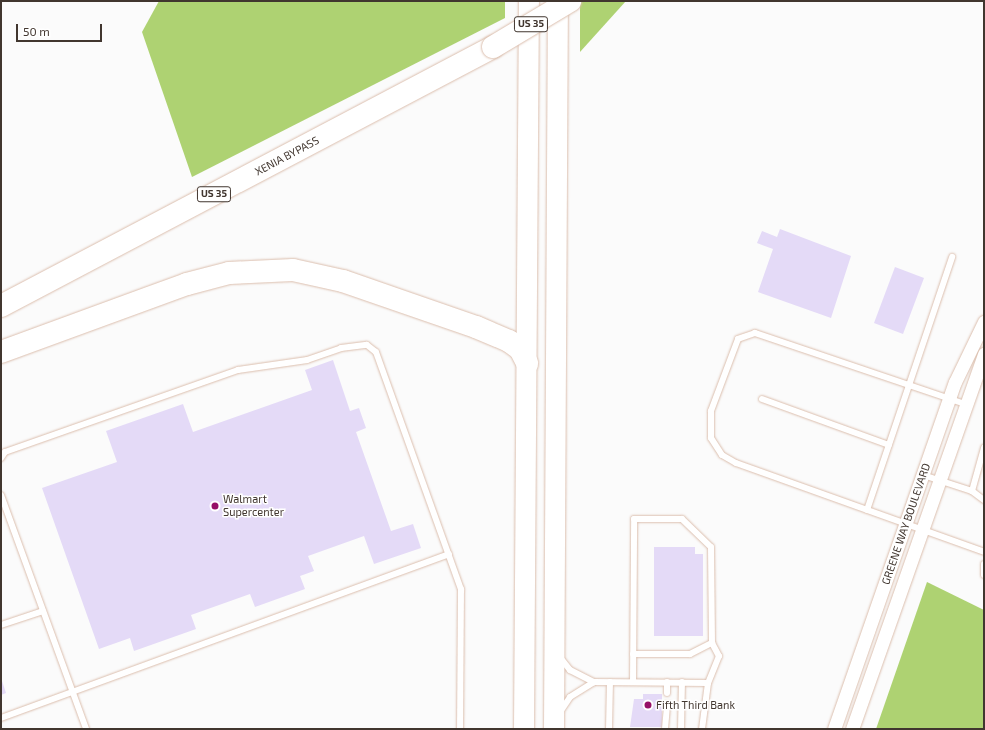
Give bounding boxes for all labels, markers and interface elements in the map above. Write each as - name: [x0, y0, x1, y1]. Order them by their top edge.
- scale bar: [18, 16, 104, 42]
- road number: US 35: [513, 16, 549, 32]
- text: 50 m: [23, 24, 50, 38]
- street label: XENIA BYPASS: [253, 134, 321, 178]
- road number: US 35: [196, 186, 232, 202]
- street label: GREENE WAY BOULEVARD: [879, 461, 933, 587]
- place label: Walmart Supercenter: [223, 493, 284, 519]
- marker: Walmart Supercenter: [210, 501, 220, 511]
- place label: Fifth Third Bank: [656, 698, 735, 712]
- marker: Fifth Third Bank: [643, 700, 653, 710]

